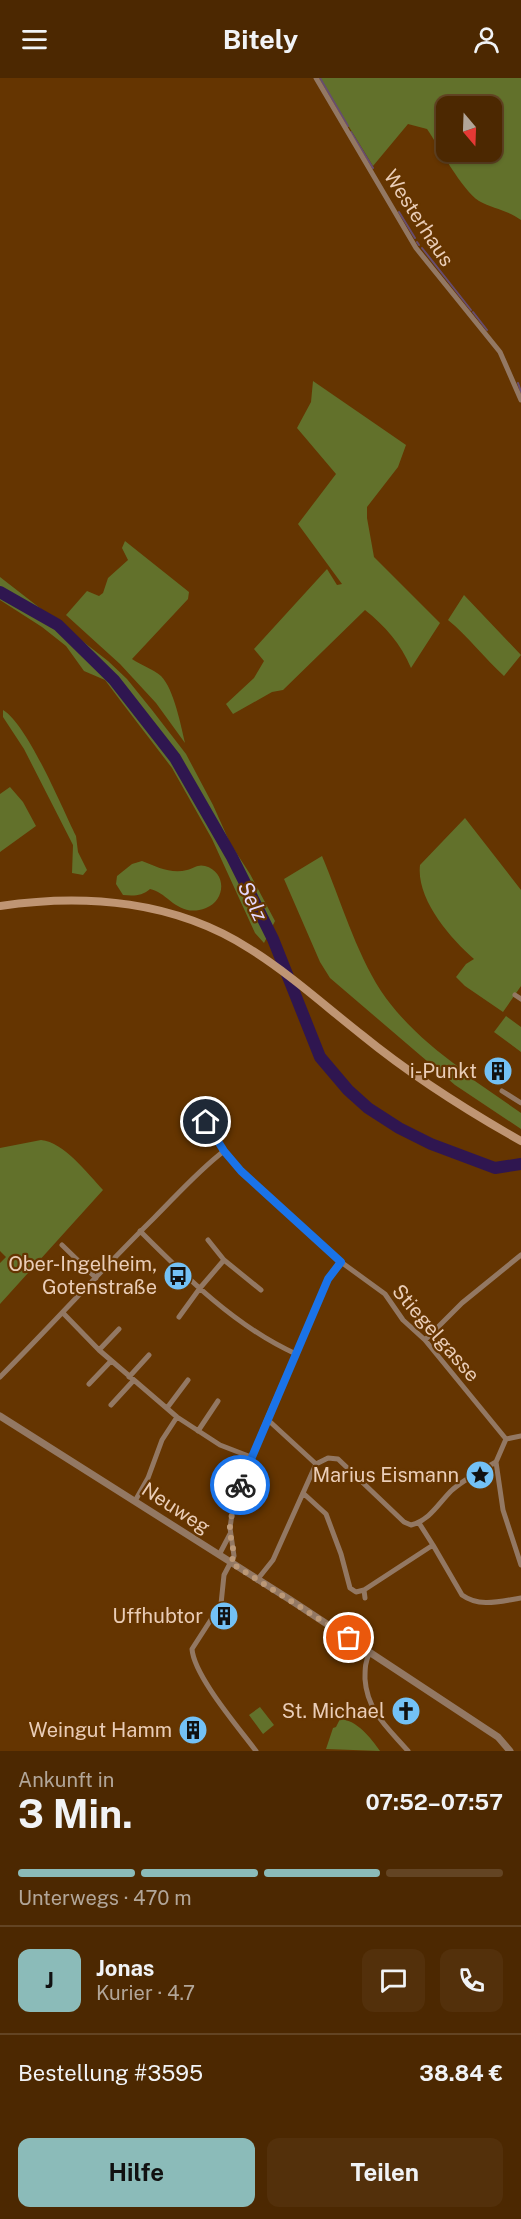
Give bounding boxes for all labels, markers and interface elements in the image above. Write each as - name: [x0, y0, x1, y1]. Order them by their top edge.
- icon: menu: [18, 23, 51, 56]
- text: Bitely: [223, 23, 298, 55]
- icon: person: [470, 23, 503, 56]
- north arrow: [436, 96, 502, 162]
- map controls: [436, 96, 502, 162]
- street label: Westerhaus: [379, 165, 459, 271]
- water label: Selz: [233, 877, 273, 925]
- building icon: i-Punkt: [482, 1055, 514, 1087]
- place label: i-Punkt: [410, 1059, 477, 1083]
- pin: [180, 1096, 231, 1147]
- icon: home: [189, 1105, 222, 1138]
- place label: Ober-Ingelheim, Gotenstraße: [8, 1252, 157, 1299]
- bus stop icon: Ober-Ingelheim, Gotenstraße: [162, 1260, 194, 1292]
- street label: Stiegelgasse: [387, 1279, 485, 1387]
- courier: [210, 1455, 270, 1515]
- place icon: Marius Eismann: [464, 1459, 496, 1491]
- place label: Marius Eismann: [312, 1463, 459, 1487]
- icon: bike: [224, 1469, 257, 1502]
- street label: Neuweg: [137, 1477, 215, 1539]
- building icon: Uffhubtor: [208, 1600, 240, 1632]
- place label: Uffhubtor: [112, 1604, 203, 1628]
- pin: [323, 1612, 374, 1663]
- icon: bag: [332, 1621, 365, 1654]
- church icon: St. Michael: [390, 1695, 422, 1727]
- place label: St. Michael: [282, 1699, 385, 1723]
- building icon: Weingut Hamm: [177, 1714, 209, 1746]
- place label: Weingut Hamm: [29, 1718, 172, 1742]
- text: Ankunft in: [18, 1768, 114, 1792]
- text: 07:52–07:57: [365, 1789, 503, 1815]
- text: 3 Min.: [18, 1791, 133, 1837]
- text: Unterwegs · 470 m: [18, 1886, 192, 1910]
- button: chat: [362, 1949, 425, 2012]
- button: phone: [440, 1949, 503, 2012]
- text: Jonas: [96, 1955, 154, 1981]
- text: J: [45, 1967, 54, 1993]
- text: Kurier · 4.7: [96, 1981, 195, 2005]
- text: Bestellung #3595: [18, 2060, 203, 2086]
- text: 38.84 €: [419, 2060, 503, 2086]
- button: Hilfe: [18, 2138, 255, 2207]
- button: Teilen: [267, 2138, 503, 2207]

